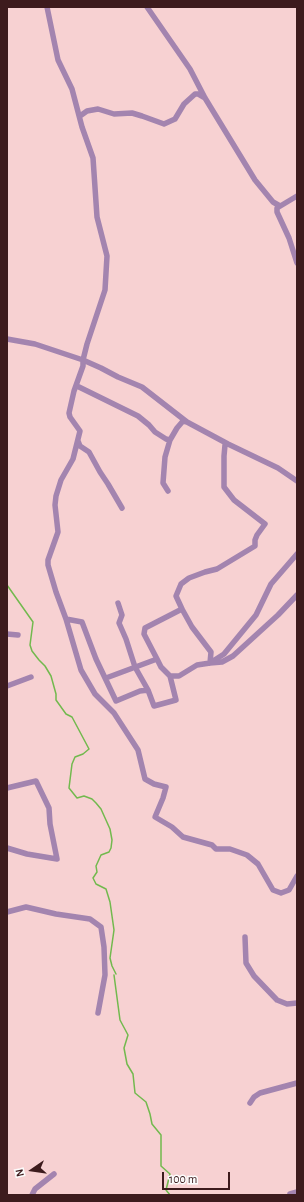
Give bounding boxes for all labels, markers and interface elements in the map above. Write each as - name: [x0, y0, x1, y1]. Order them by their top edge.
- north arrow: [12, 1150, 52, 1190]
- scale bar: [164, 1164, 232, 1190]
- text: N: [14, 1168, 26, 1178]
- text: 100 m: [169, 1173, 197, 1185]

